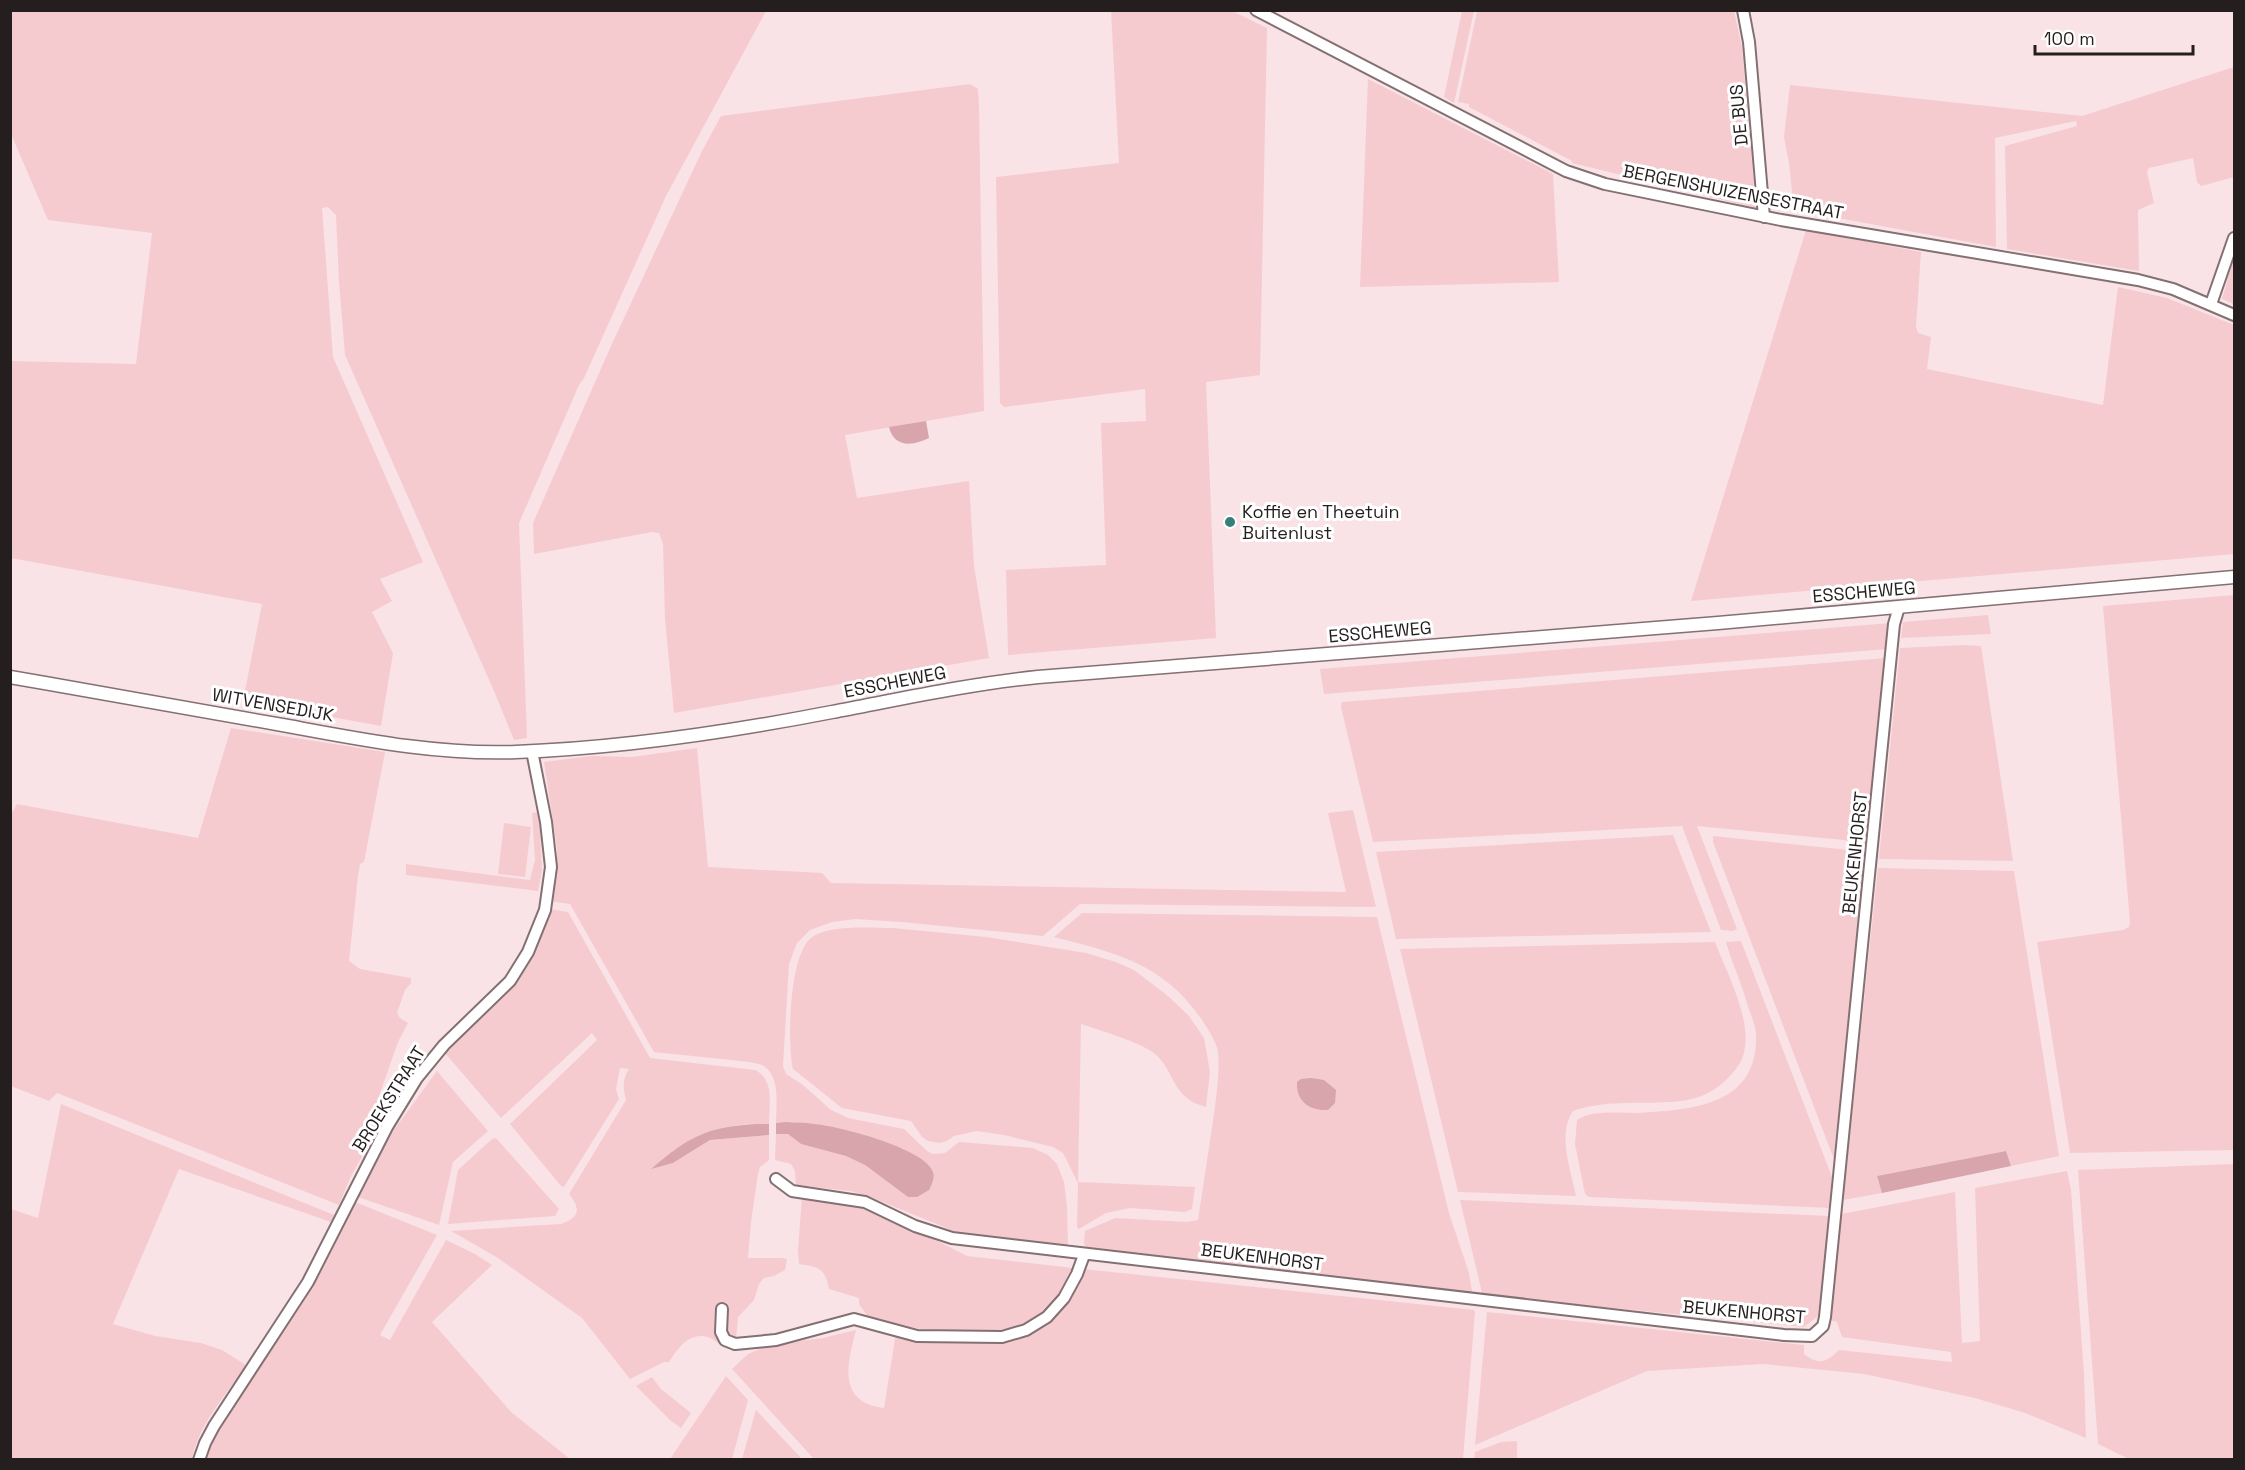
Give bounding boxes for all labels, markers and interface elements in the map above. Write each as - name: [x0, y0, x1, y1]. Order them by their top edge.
- scale bar: [2035, 18, 2192, 56]
- text: 100 m: [2044, 27, 2095, 50]
- street label: DE BUS: [1724, 83, 1753, 147]
- street label: BERGENSHUIZENSESTRAAT: [1621, 159, 1846, 224]
- place label: Koffie en Theetuin Buitenlust: [1242, 500, 1400, 544]
- marker: Koffie en Theetuin Buitenlust: [1223, 515, 1237, 529]
- street label: ESSCHEWEG: [1811, 576, 1916, 607]
- street label: ESSCHEWEG: [1327, 616, 1432, 647]
- street label: ESSCHEWEG: [842, 660, 948, 703]
- street label: WITVENSEDIJK: [210, 682, 336, 727]
- street label: BEUKENHORST: [1837, 790, 1872, 915]
- street label: BROEKSTRAAT: [347, 1041, 431, 1156]
- street label: BEUKENHORST: [1199, 1238, 1325, 1275]
- street label: BEUKENHORST: [1682, 1295, 1807, 1328]

